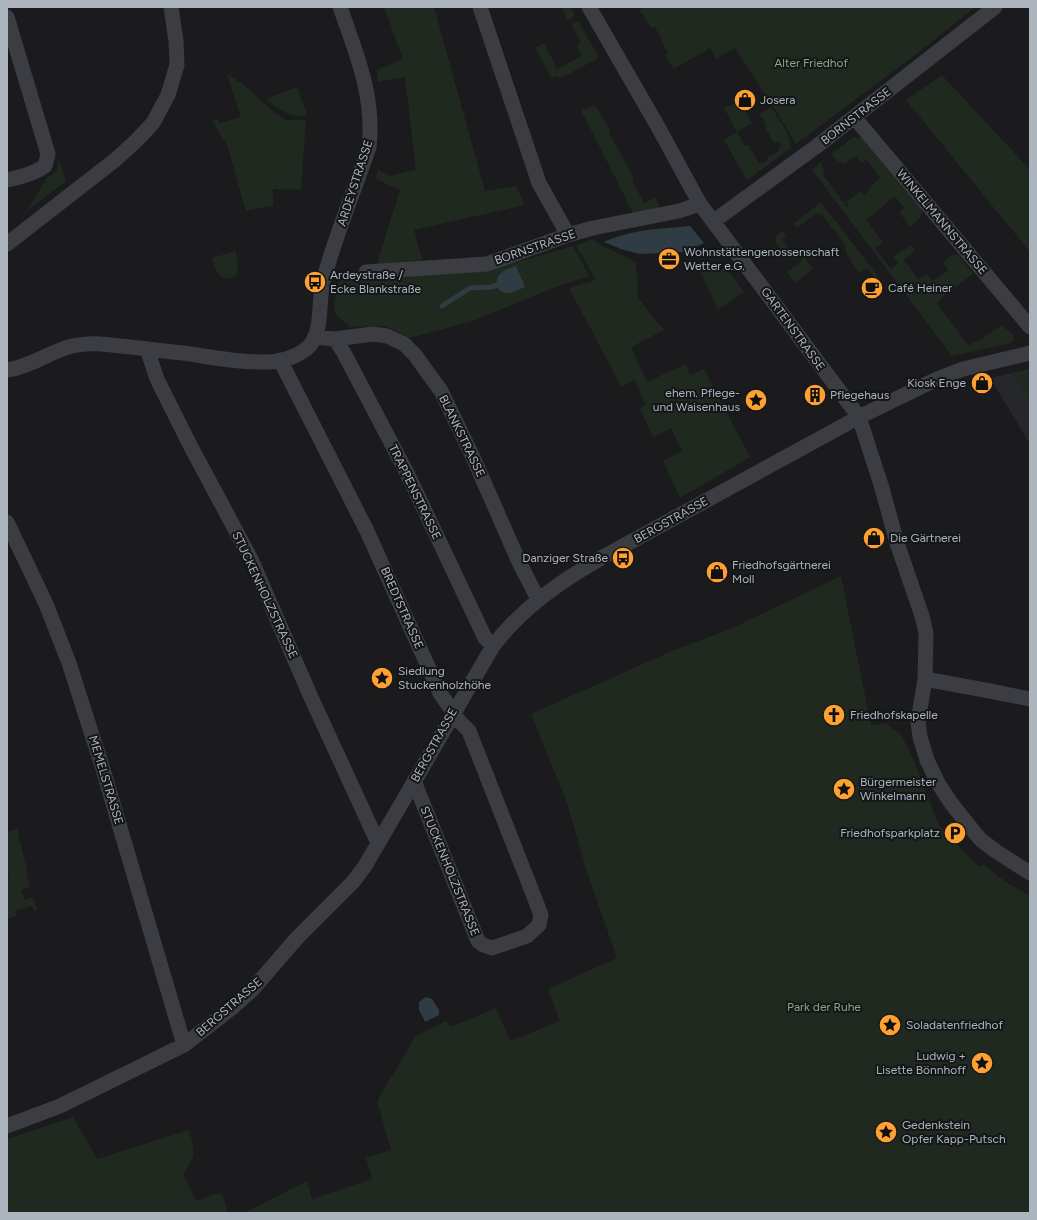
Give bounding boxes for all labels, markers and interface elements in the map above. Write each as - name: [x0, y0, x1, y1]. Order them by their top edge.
- park label: Alter Friedhof: [774, 56, 848, 70]
- street label: BORNSTRASSE: [818, 84, 894, 148]
- shop icon: Josera: [732, 87, 758, 113]
- place label: Josera: [760, 93, 795, 107]
- street label: ARDEYSTRASSE: [334, 138, 376, 228]
- street label: WINKELMANNSTRASSE: [894, 167, 990, 277]
- street label: BORNSTRASSE: [493, 227, 577, 267]
- place label: Wohnstättengenossenschaft Wetter e.G.: [684, 245, 840, 273]
- office icon: Wohnstättengenossenschaft Wetter e.G.: [656, 246, 682, 272]
- place label: Ardeystraße / Ecke Blankstraße: [330, 268, 421, 296]
- bus stop icon: Ardeystraße / Ecke Blankstraße: [302, 269, 328, 295]
- cafe icon: Café Heiner: [859, 275, 885, 301]
- place label: Café Heiner: [888, 281, 952, 295]
- street label: GARTENSTRASSE: [758, 285, 828, 373]
- shop icon: Kiosk Enge: [969, 370, 995, 396]
- place label: Kiosk Enge: [907, 376, 966, 390]
- building icon: Pflegehaus: [802, 382, 828, 408]
- place label: ehem. Pflege- und Waisenhaus: [653, 386, 740, 414]
- place icon: ehem. Pflege- und Waisenhaus: [743, 387, 769, 413]
- place label: Pflegehaus: [830, 388, 890, 402]
- street label: BLANKSTRASSE: [436, 393, 488, 479]
- street label: TRAPPENSTRASSE: [386, 442, 444, 542]
- street label: BERGSTRASSE: [632, 494, 710, 546]
- shop icon: Die Gärtnerei: [861, 525, 887, 551]
- street label: STUCKENHOLZSTRASSE: [229, 529, 301, 661]
- place label: Die Gärtnerei: [890, 531, 961, 545]
- bus stop icon: Danziger Straße: [610, 545, 636, 571]
- place label: Danziger Straße: [522, 551, 608, 565]
- place label: Friedhofsgärtnerei Moll: [732, 558, 831, 586]
- shop icon: Friedhofsgärtnerei Moll: [704, 559, 730, 585]
- street label: BREDTSTRASSE: [378, 565, 426, 651]
- place label: Siedlung Stuckenholzhöhe: [398, 664, 492, 692]
- place icon: Siedlung Stuckenholzhöhe: [369, 665, 395, 691]
- church icon: Friedhofskapelle: [821, 702, 847, 728]
- street label: BERGSTRASSE: [408, 706, 460, 784]
- place label: Friedhofskapelle: [850, 708, 938, 722]
- street label: MEMELSTRASSE: [86, 734, 126, 826]
- place label: Bürgermeister Winkelmann: [860, 775, 936, 803]
- place icon: Bürgermeister Winkelmann: [831, 776, 857, 802]
- street label: STUCKENHOLZSTRASSE: [418, 804, 482, 938]
- parking icon: Friedhofsparkplatz: [942, 820, 968, 846]
- place label: Friedhofsparkplatz: [840, 826, 940, 840]
- street label: BERGSTRASSE: [193, 975, 265, 1039]
- park label: Park der Ruhe: [787, 1000, 861, 1014]
- place icon: Soladatenfriedhof: [877, 1012, 903, 1038]
- place label: Soladatenfriedhof: [906, 1018, 1004, 1032]
- place label: Ludwig + Lisette Bönnhoff: [876, 1049, 967, 1077]
- place icon: Ludwig + Lisette Bönnhoff: [969, 1050, 995, 1076]
- place label: Gedenkstein Opfer Kapp-Putsch: [902, 1118, 1006, 1146]
- place icon: Gedenkstein Opfer Kapp-Putsch: [873, 1119, 899, 1145]

